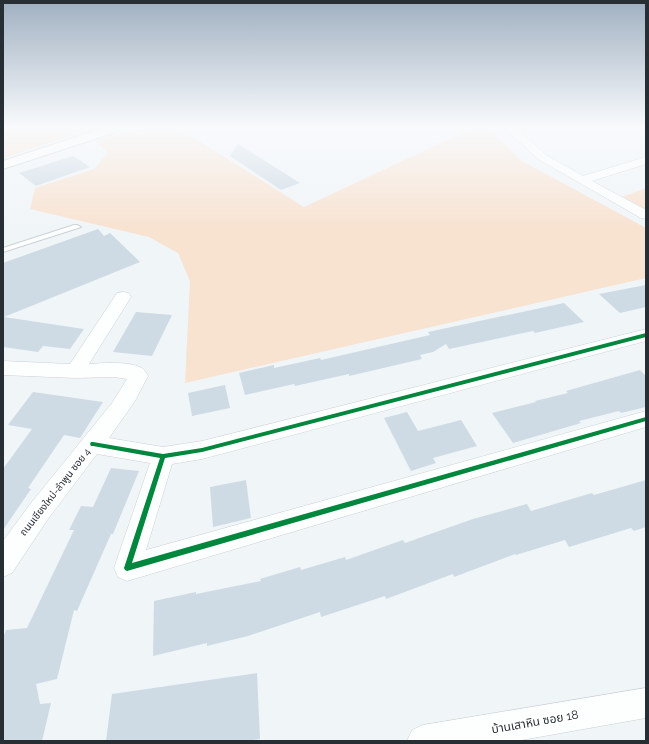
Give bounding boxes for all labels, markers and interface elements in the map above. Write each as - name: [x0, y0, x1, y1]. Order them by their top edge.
- street label: ถนนเชียงใหม่-ลำพูน ซอย 4: [17, 445, 94, 538]
- street label: บ้านเสาหิน ซอย 18: [490, 707, 580, 737]

